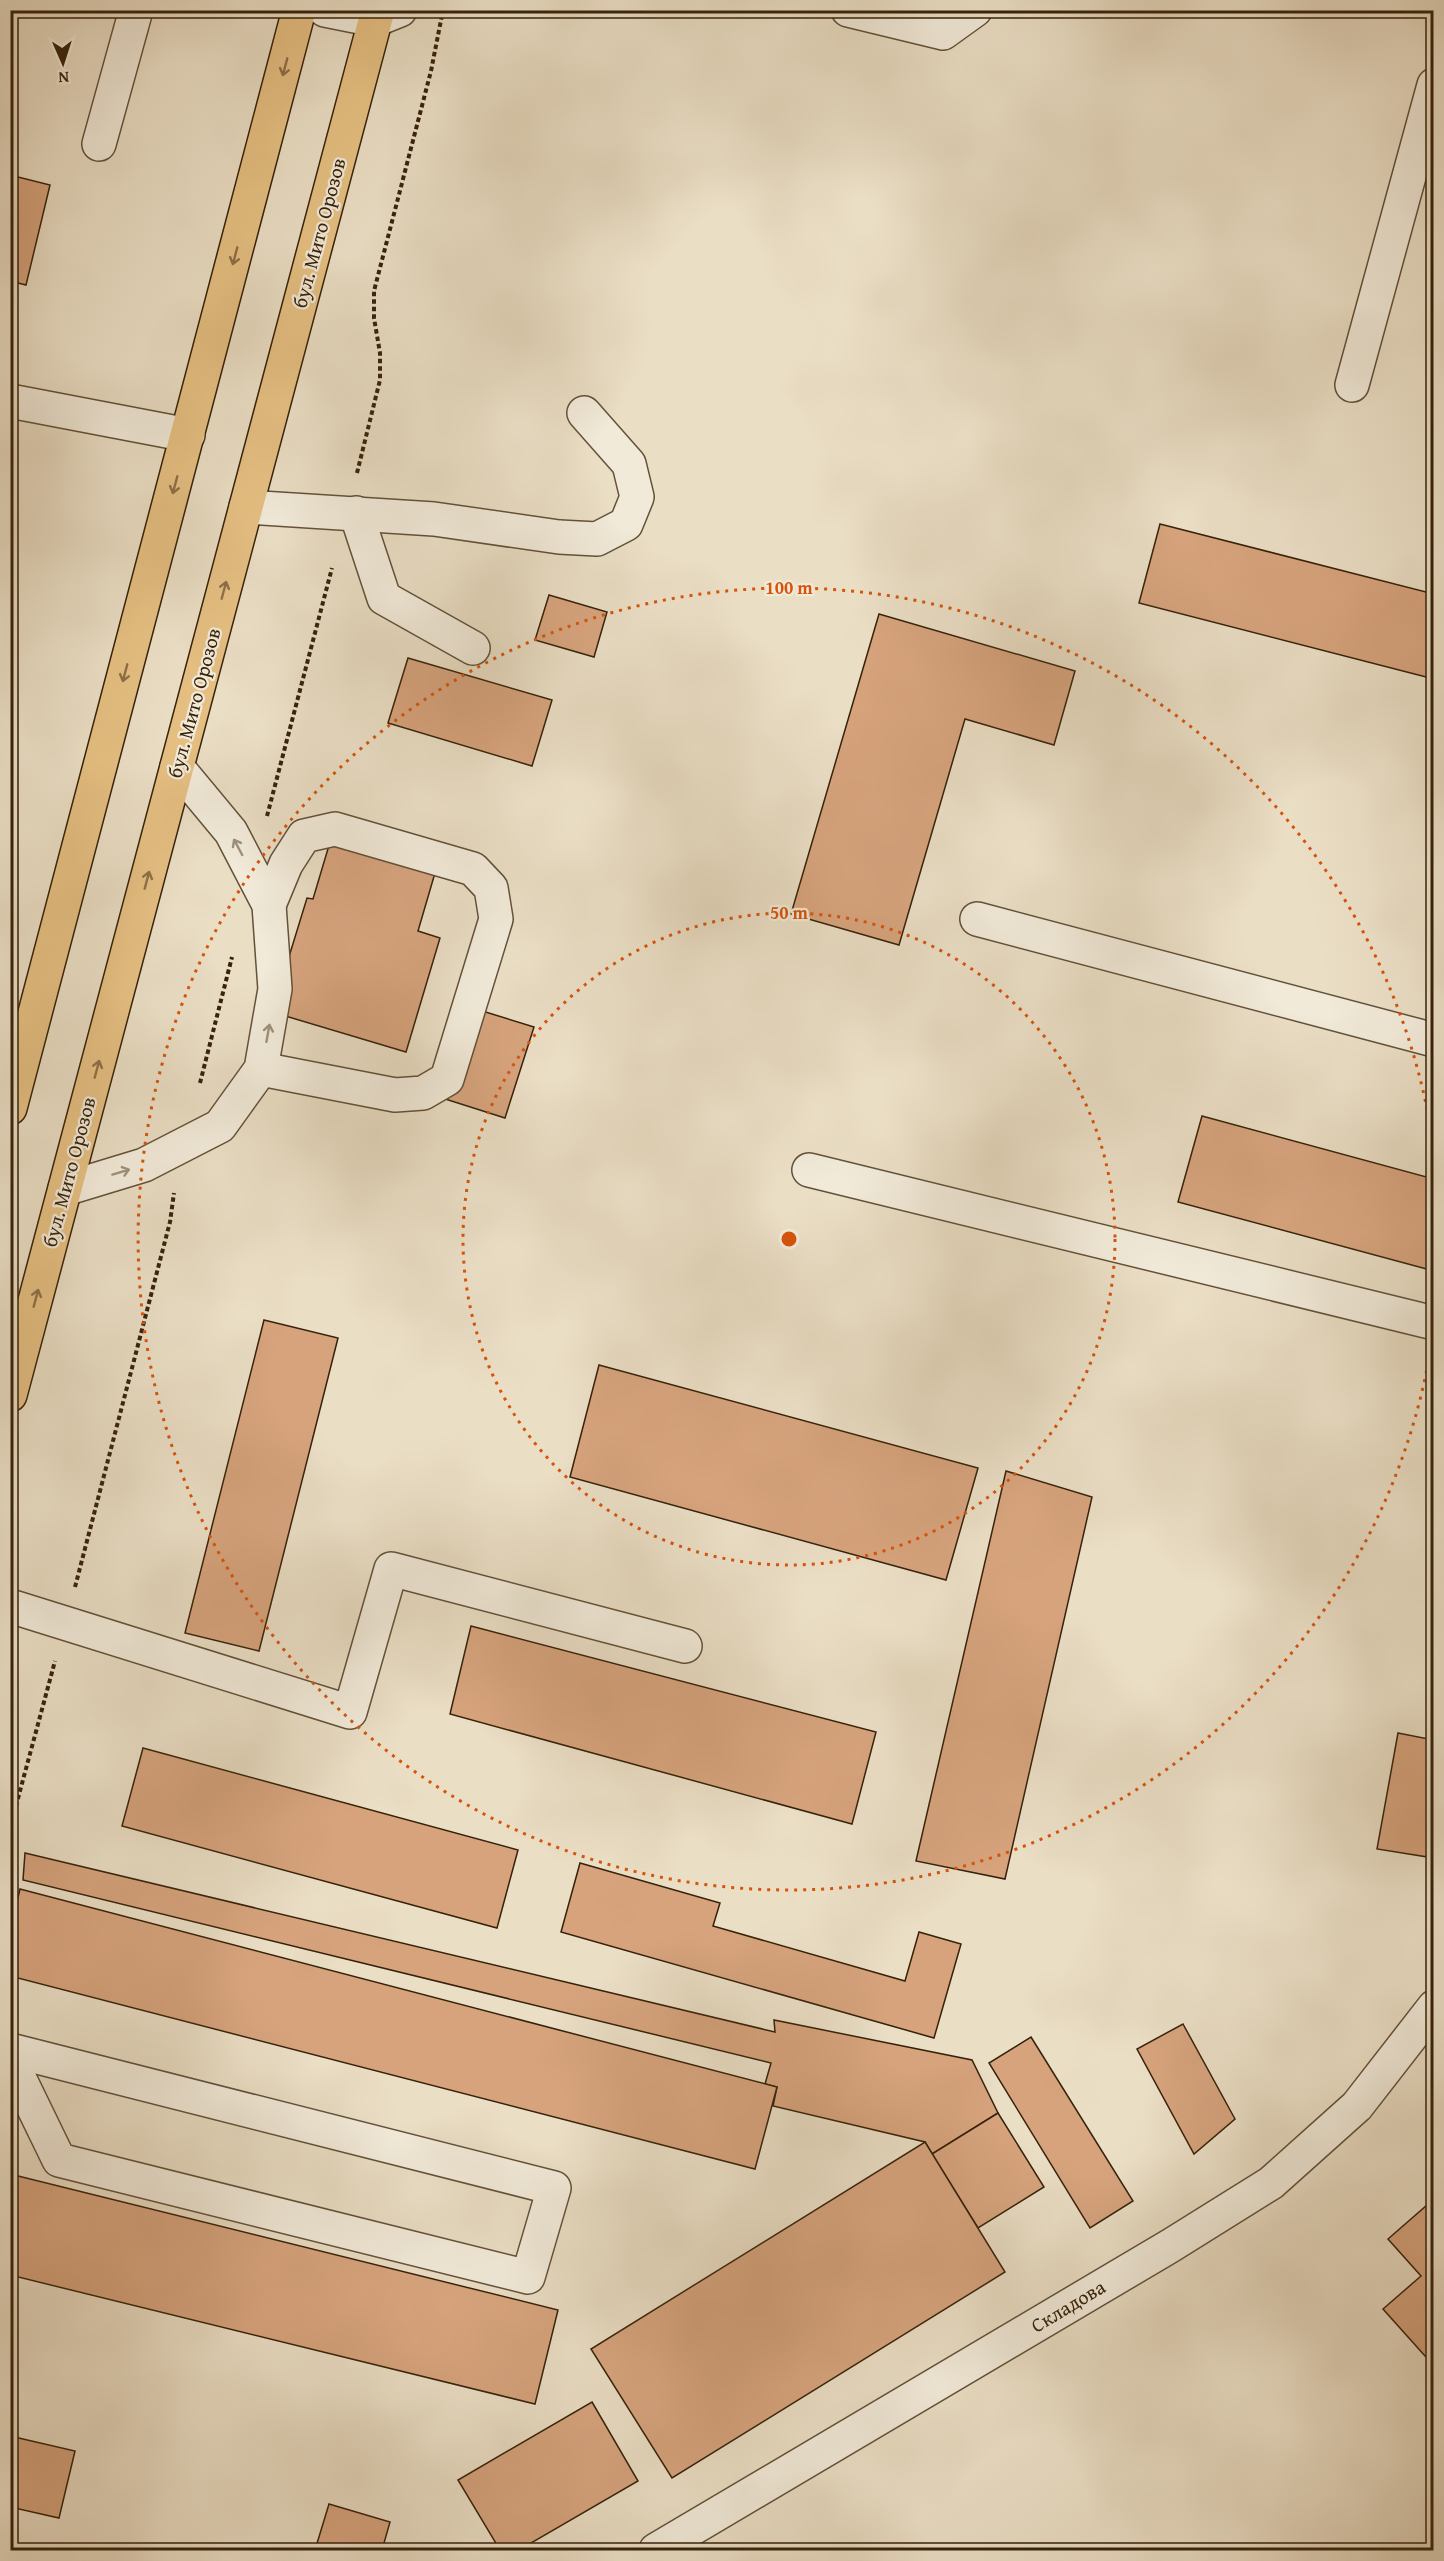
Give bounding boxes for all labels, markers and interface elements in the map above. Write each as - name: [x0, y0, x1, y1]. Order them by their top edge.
- north arrow: [33, 33, 93, 93]
- one-way arrow: [278, 57, 290, 76]
- text: N: [58, 66, 70, 90]
- street label: бул. Мито Орозов: [285, 155, 352, 311]
- one-way arrow: [229, 246, 240, 265]
- one-way arrow: [168, 475, 180, 494]
- text: 100 m: [765, 574, 813, 601]
- one-way arrow: [219, 581, 230, 600]
- street label: бул. Мито Орозов: [160, 625, 227, 781]
- one-way arrow: [119, 664, 130, 683]
- one-way arrow: [232, 838, 243, 856]
- one-way arrow: [142, 871, 153, 890]
- text: 50 m: [770, 899, 809, 926]
- one-way arrow: [262, 1024, 273, 1043]
- one-way arrow: [92, 1059, 103, 1078]
- street label: бул. Мито Орозов: [35, 1094, 102, 1250]
- one-way arrow: [111, 1166, 130, 1177]
- centre of rings: [779, 1229, 799, 1249]
- one-way arrow: [31, 1289, 43, 1308]
- street label: Складова: [1025, 2272, 1111, 2339]

